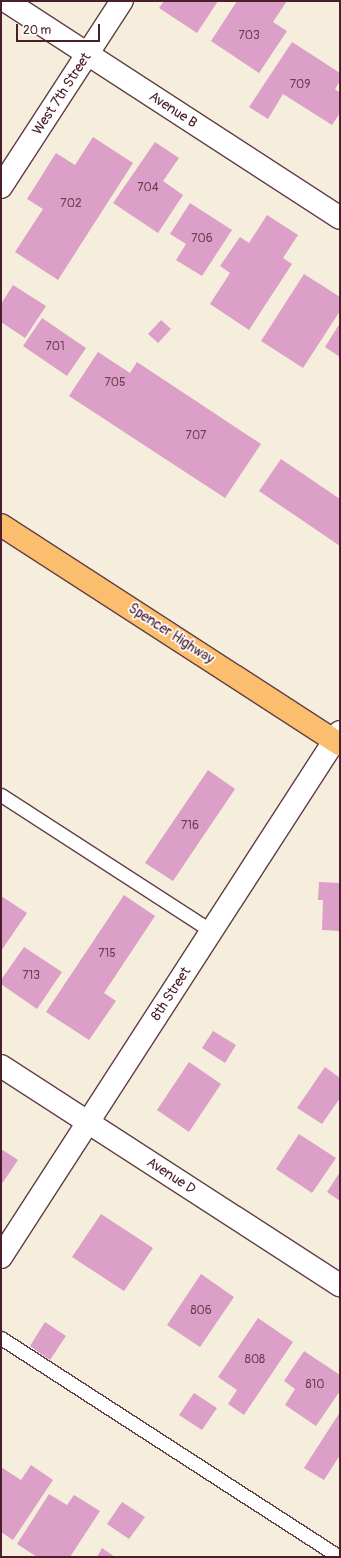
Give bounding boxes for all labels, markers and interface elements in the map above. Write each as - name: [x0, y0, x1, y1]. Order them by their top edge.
- scale bar: [18, 16, 102, 42]
- text: 20 m: [23, 23, 51, 38]
- house number: 703: [238, 29, 260, 43]
- street label: West 7th Street: [29, 50, 95, 138]
- house number: 709: [290, 78, 310, 92]
- street label: Avenue B: [146, 88, 200, 132]
- house number: 704: [137, 181, 159, 195]
- house number: 702: [60, 197, 82, 211]
- house number: 706: [191, 232, 213, 246]
- house number: 701: [45, 340, 65, 354]
- house number: 705: [104, 376, 126, 390]
- house number: 707: [186, 429, 206, 443]
- street label: Spencer Highway: [125, 600, 217, 668]
- house number: 716: [181, 819, 199, 833]
- house number: 715: [98, 947, 116, 961]
- street label: 8th Street: [148, 964, 194, 1024]
- house number: 713: [22, 969, 40, 983]
- street label: Avenue D: [143, 1154, 199, 1198]
- house number: 806: [190, 1304, 212, 1318]
- house number: 808: [245, 1353, 265, 1367]
- house number: 810: [306, 1378, 324, 1392]

